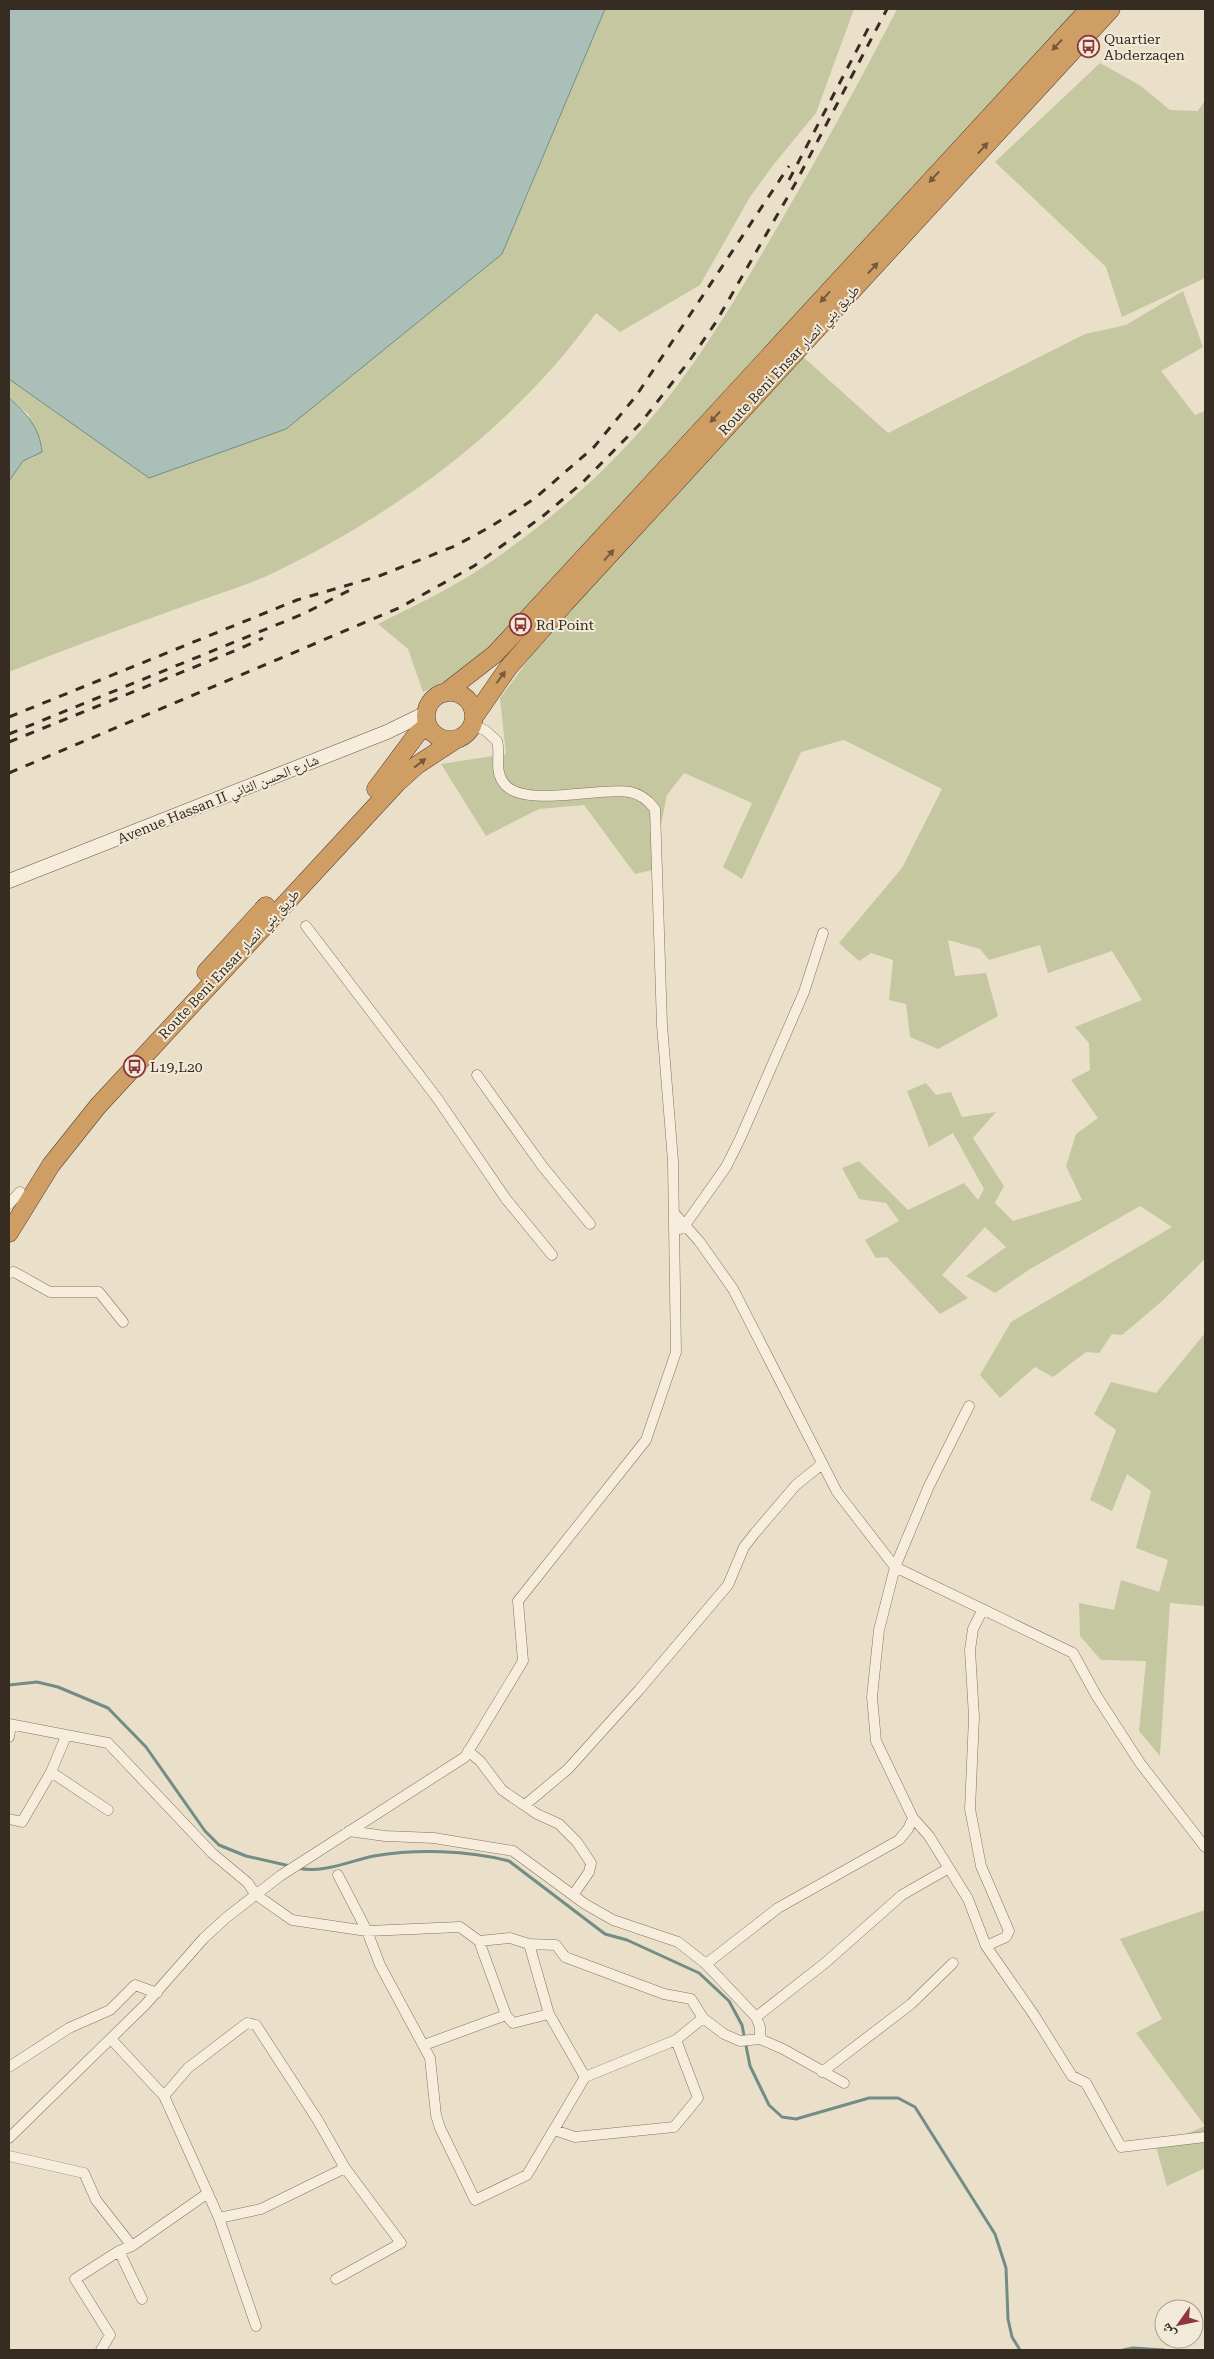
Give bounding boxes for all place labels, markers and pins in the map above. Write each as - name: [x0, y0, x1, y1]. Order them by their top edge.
- place label: Quartier Abderzaqen: [1104, 31, 1185, 63]
- bus stop icon: Quartier Abderzaqen: [1076, 35, 1100, 59]
- bus stop icon: Rd Point: [508, 613, 532, 637]
- place label: Rd Point: [536, 617, 594, 633]
- bus stop icon: L19,L20: [122, 1055, 146, 1079]
- place label: L19,L20: [150, 1059, 203, 1075]

